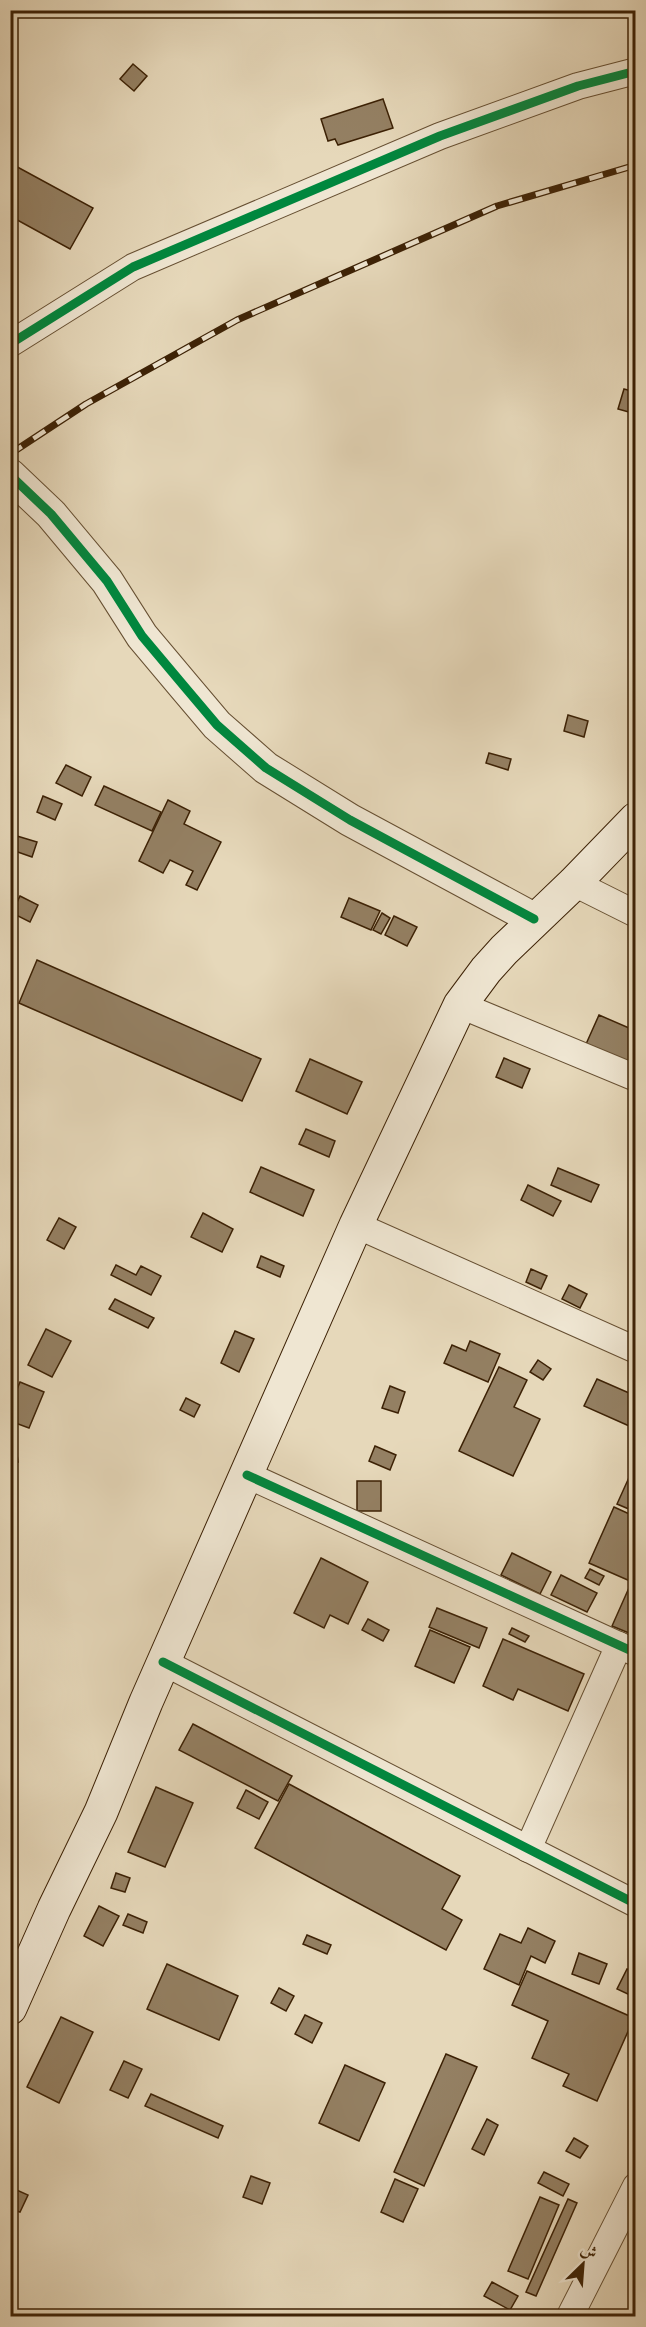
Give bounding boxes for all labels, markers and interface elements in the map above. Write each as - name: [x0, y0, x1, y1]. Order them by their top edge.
- north arrow: [553, 2234, 613, 2294]
- text: ش: [578, 2238, 601, 2263]

